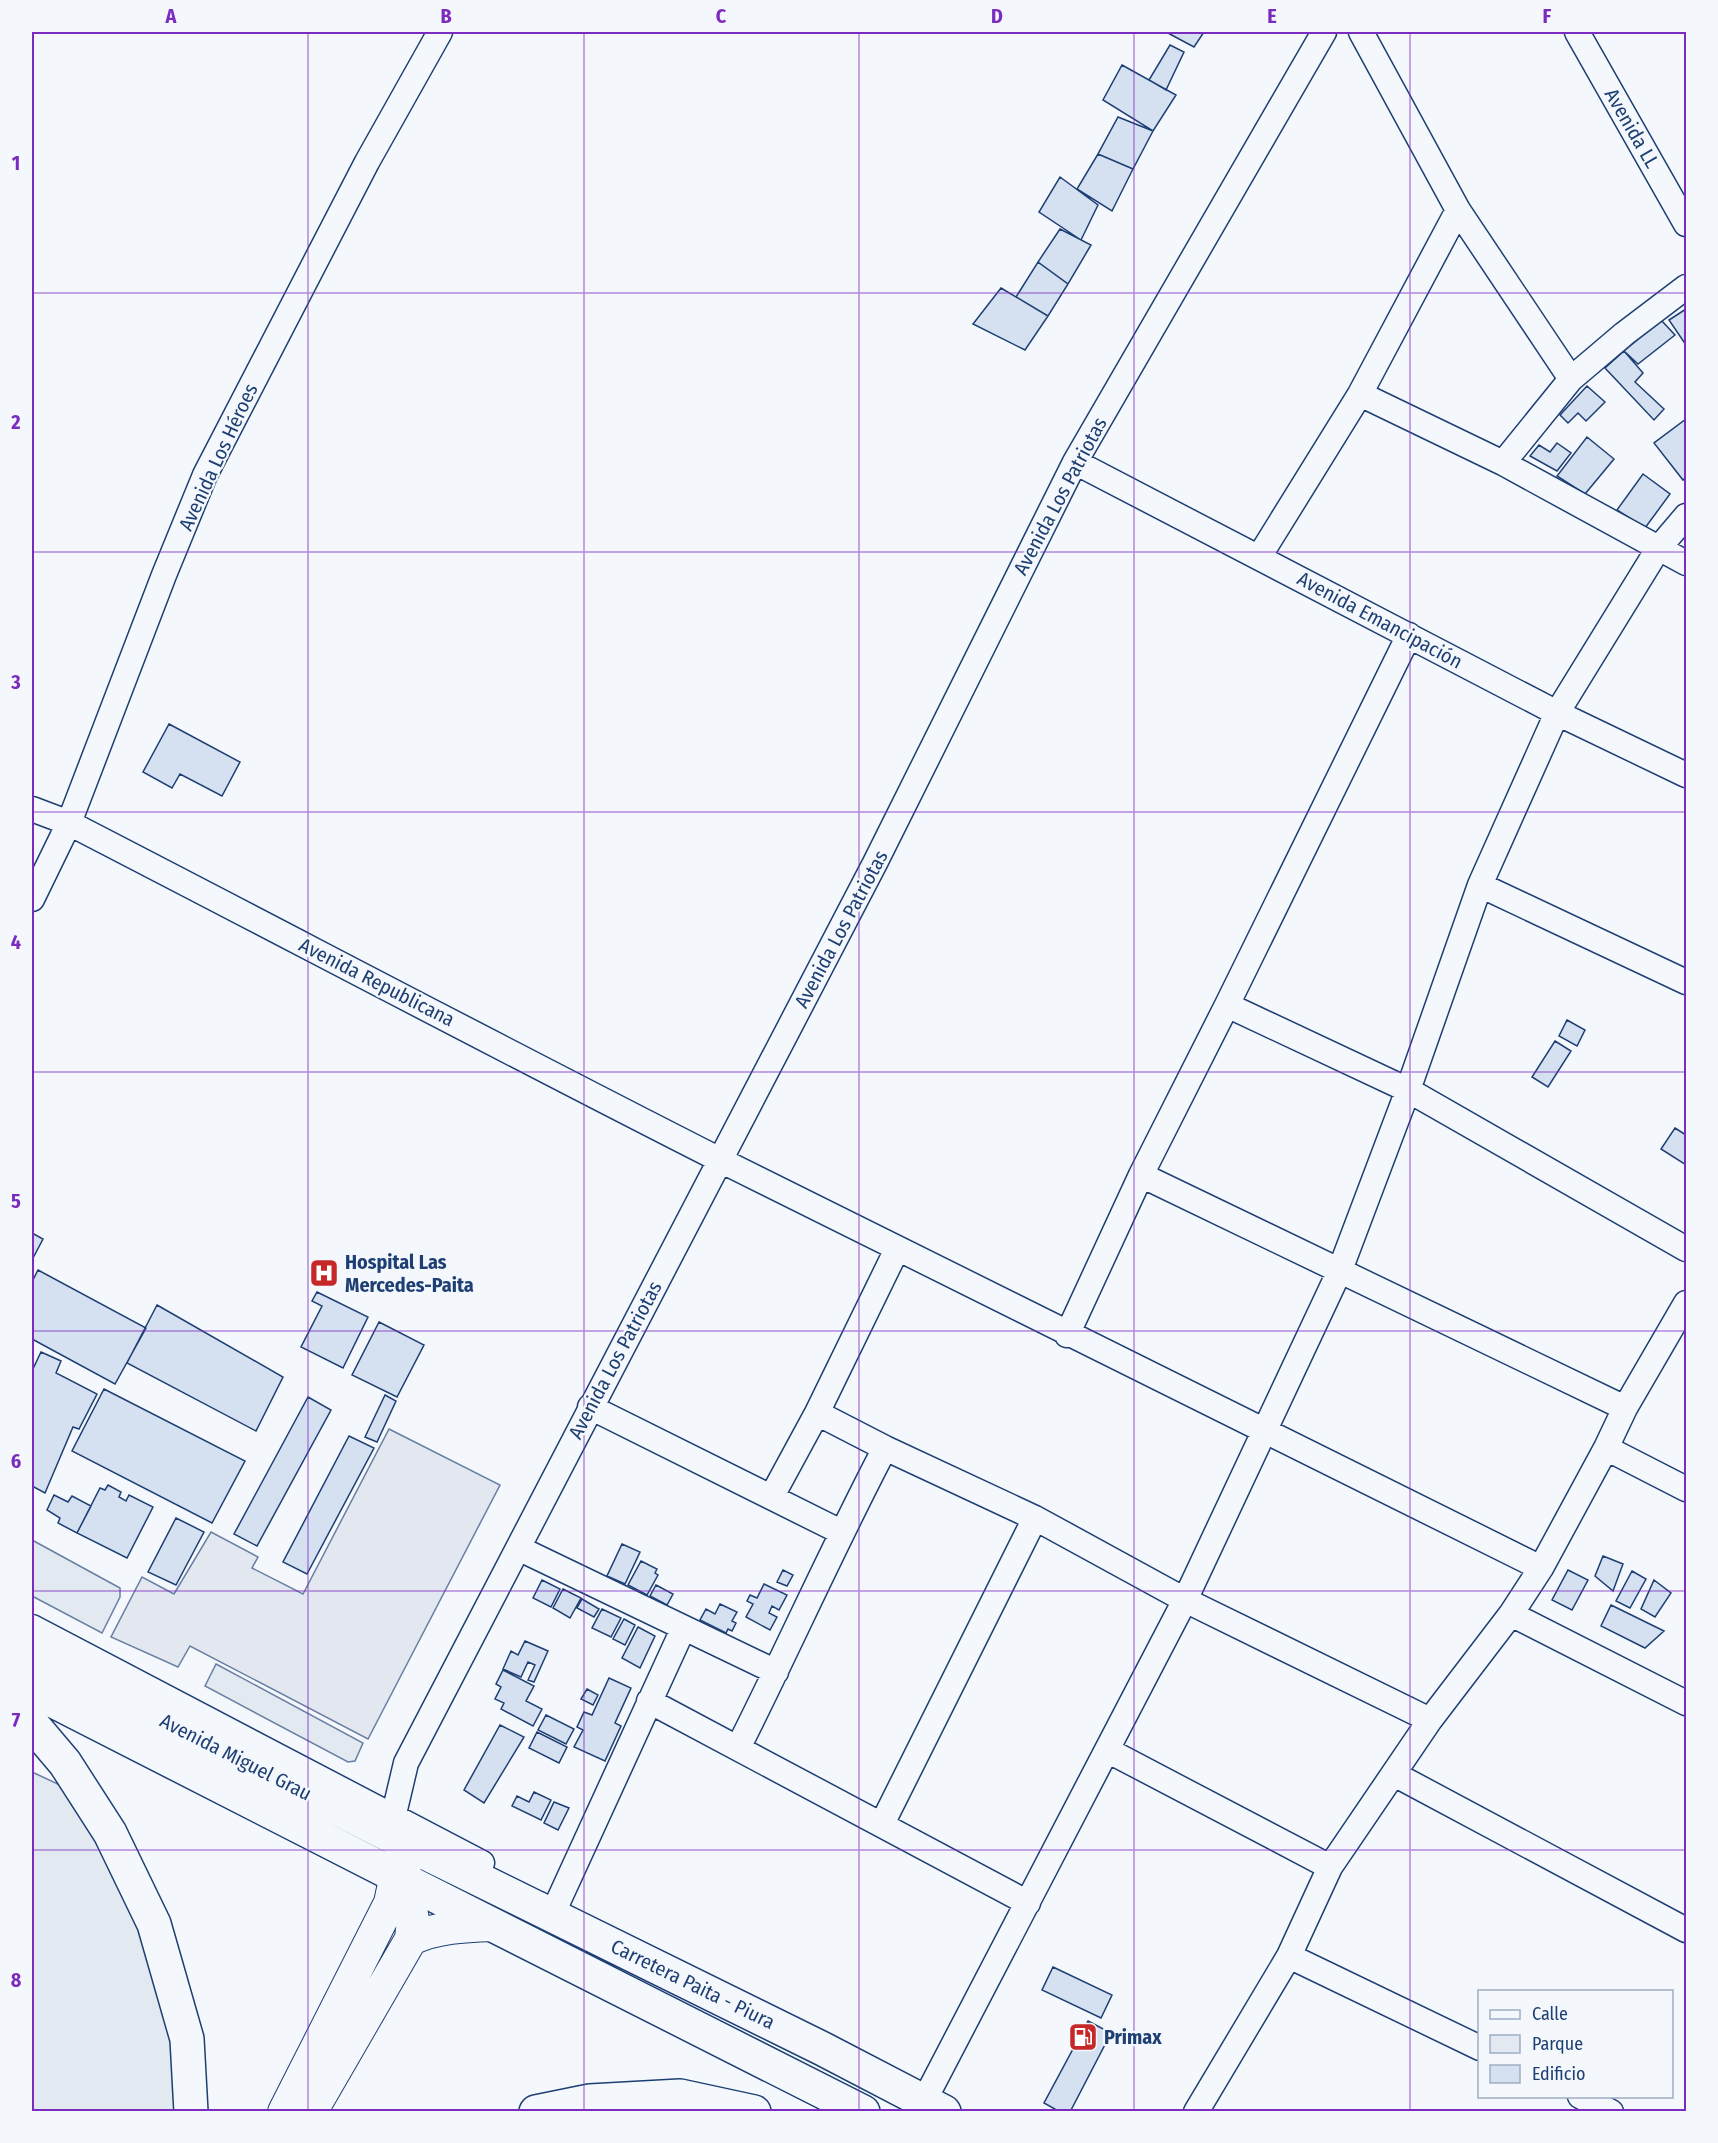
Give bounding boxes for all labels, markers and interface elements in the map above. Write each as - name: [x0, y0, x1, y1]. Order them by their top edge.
- text: A: [165, 4, 178, 28]
- text: B: [440, 4, 452, 28]
- text: C: [716, 4, 727, 28]
- text: D: [991, 4, 1003, 28]
- text: E: [1267, 4, 1277, 28]
- text: F: [1543, 4, 1552, 28]
- street label: Avenida LL: [1600, 84, 1664, 172]
- text: 1: [12, 151, 20, 175]
- street label: Avenida Los Héroes: [173, 380, 263, 534]
- text: 2: [10, 410, 21, 434]
- street label: Avenida Los Patriotas: [1008, 413, 1112, 579]
- street label: Avenida Emancipación: [1293, 566, 1467, 674]
- text: 3: [10, 670, 21, 694]
- street label: Avenida Los Patriotas: [789, 846, 893, 1012]
- text: 4: [11, 930, 21, 954]
- street label: Avenida Republicana: [295, 932, 459, 1032]
- text: 5: [11, 1189, 21, 1213]
- place label: Hospital Las Mercedes-Paita: [345, 1250, 474, 1297]
- hospital icon: Hospital Las Mercedes-Paita: [308, 1257, 340, 1289]
- street label: Avenida Los Patriotas: [563, 1277, 667, 1443]
- text: 6: [11, 1449, 21, 1473]
- text: 7: [12, 1708, 21, 1732]
- street label: Avenida Miguel Grau: [156, 1708, 316, 1806]
- street label: Carretera Paita - Piura: [607, 1934, 779, 2034]
- text: 8: [11, 1968, 22, 1992]
- legend: [1478, 1990, 1673, 2098]
- text: Calle: [1532, 2003, 1568, 2025]
- fuel station icon: Primax: [1067, 2021, 1099, 2053]
- place label: Primax: [1104, 2025, 1162, 2049]
- text: Parque: [1532, 2033, 1583, 2055]
- text: Edificio: [1532, 2063, 1585, 2085]

